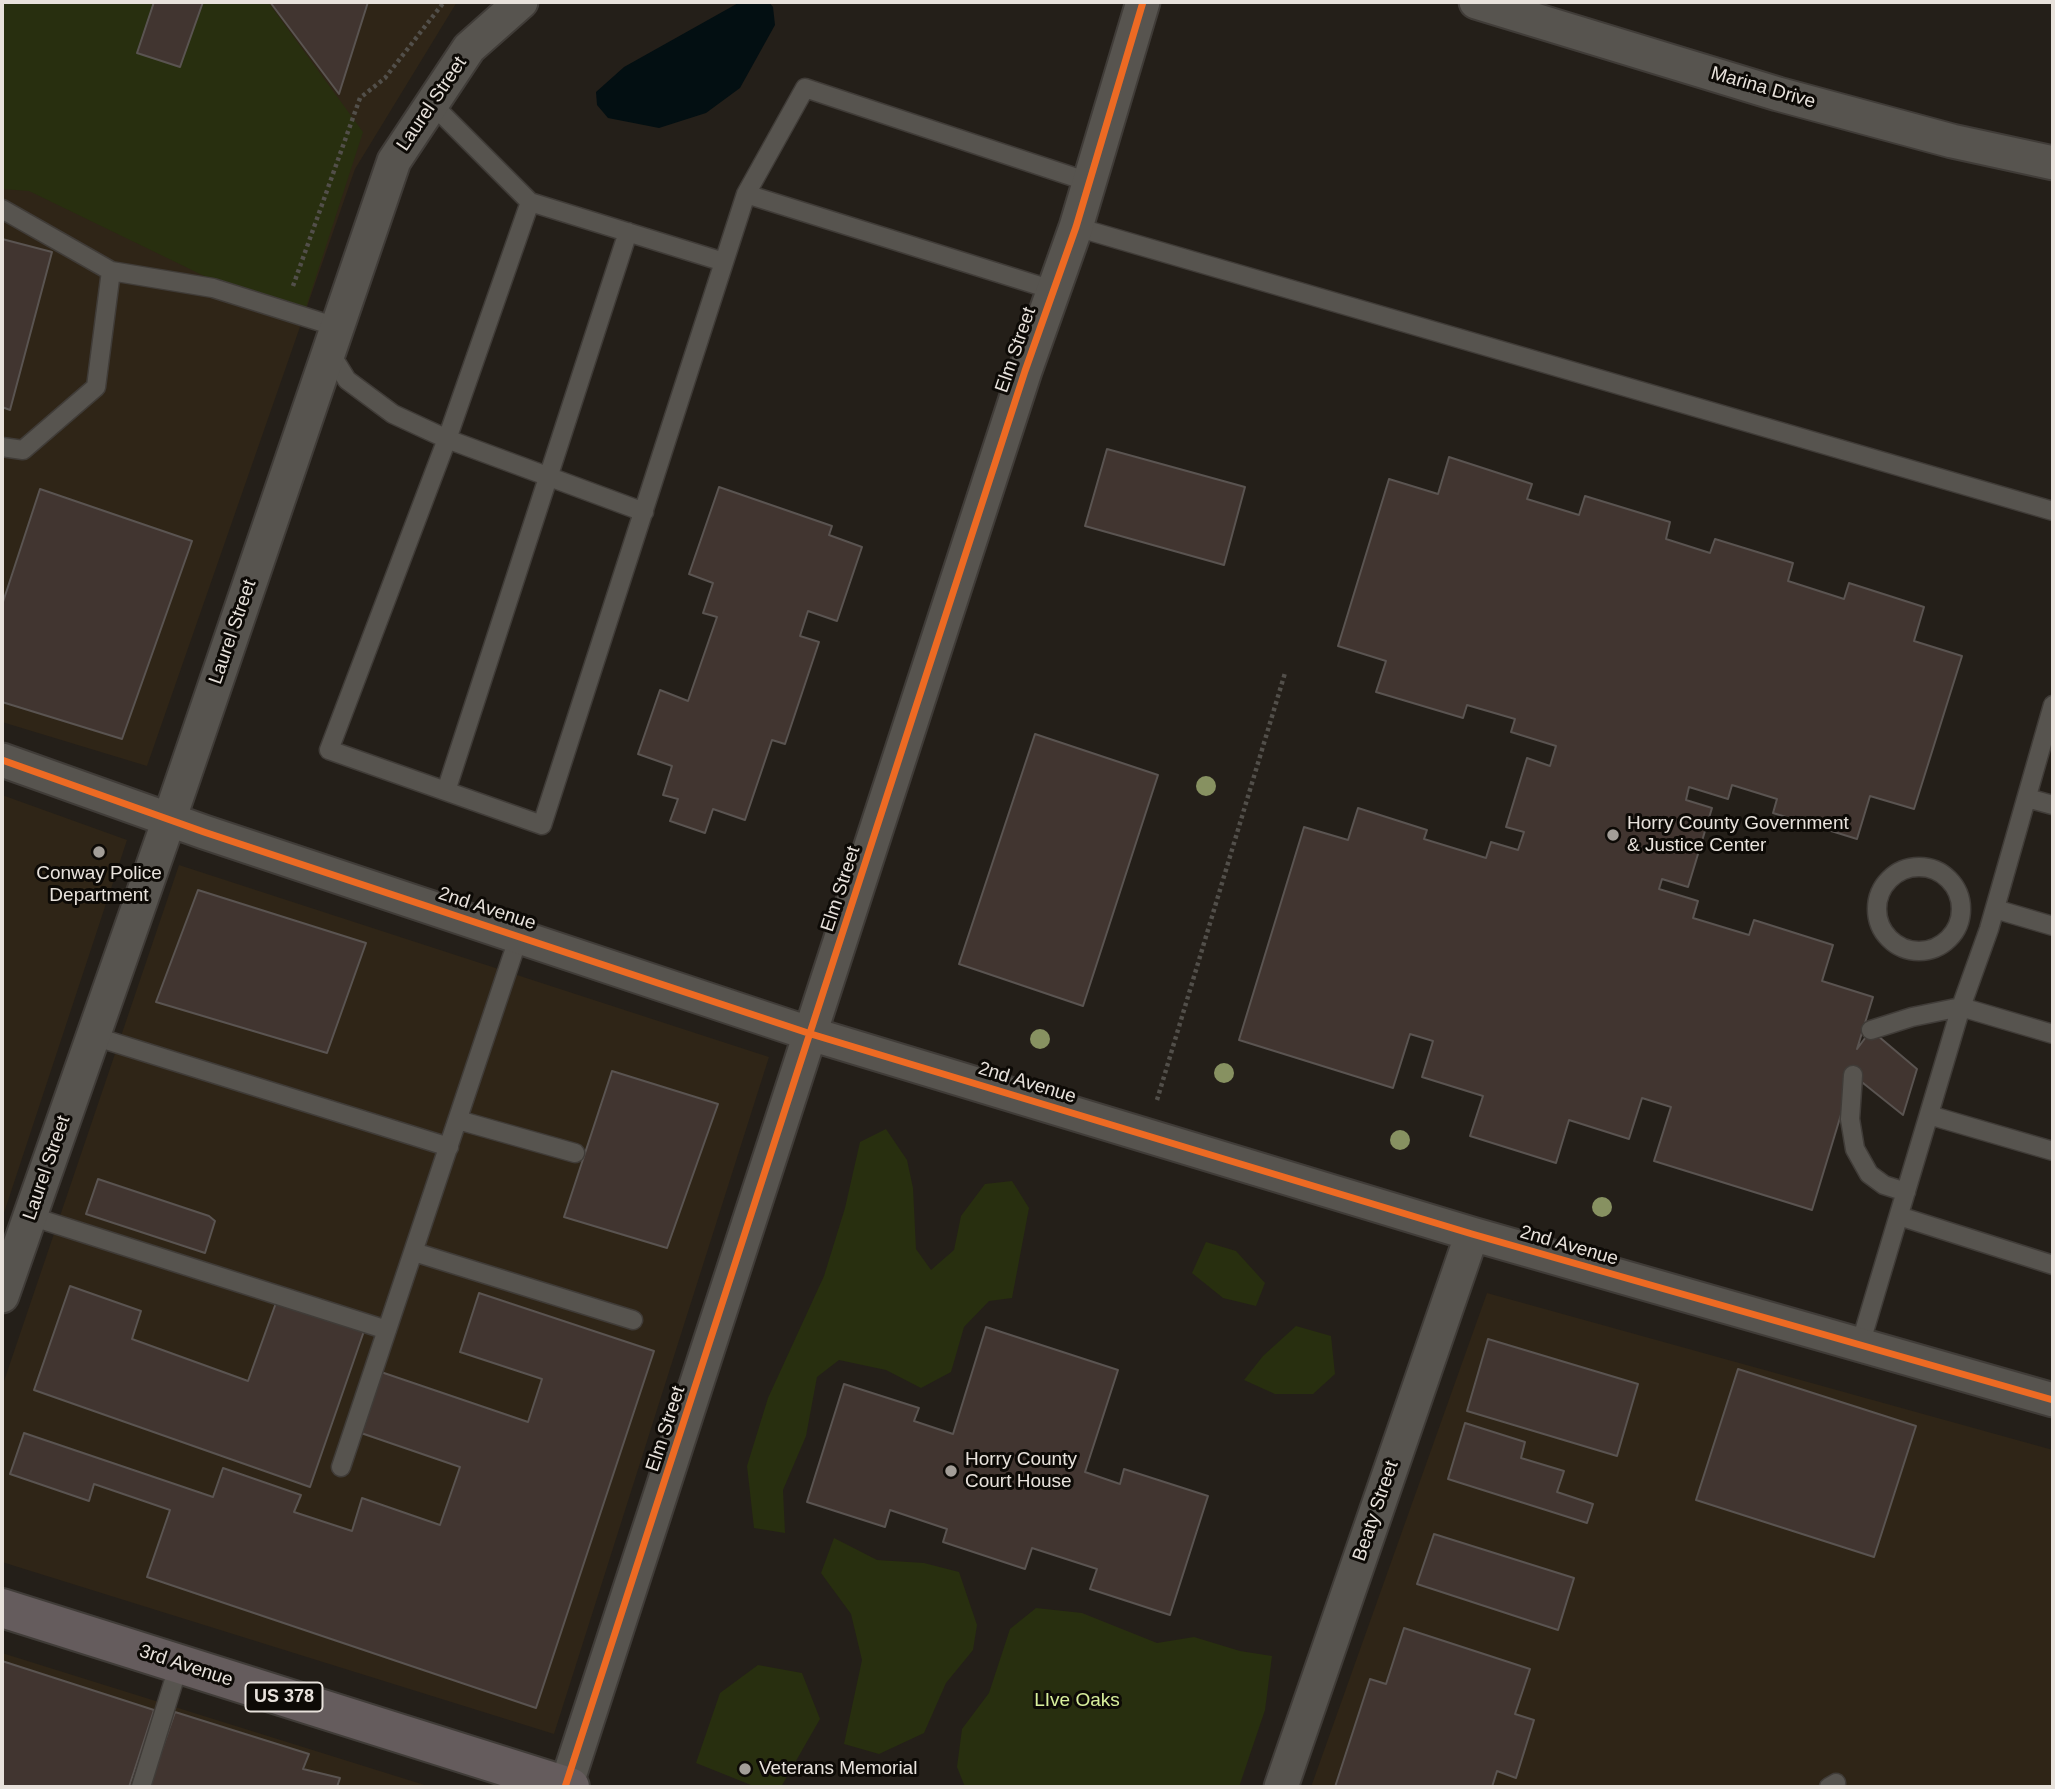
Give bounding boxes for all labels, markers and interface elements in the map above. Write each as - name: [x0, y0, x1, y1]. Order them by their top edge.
- street label: Laurel Street: [392, 53, 472, 155]
- street label: Marina Drive: [1708, 62, 1818, 114]
- street label: Elm Street: [991, 304, 1041, 396]
- street label: Laurel Street: [205, 577, 261, 687]
- place label: Horry County Government & Justice Center: [1627, 813, 1849, 857]
- marker: Horry County Government & Justice Center: [1605, 827, 1621, 843]
- street label: Elm Street: [816, 843, 866, 935]
- marker: Conway Police Department: [91, 844, 107, 860]
- place label: Conway Police Department: [36, 863, 162, 907]
- street label: 2nd Avenue: [435, 883, 539, 935]
- street label: 2nd Avenue: [975, 1057, 1079, 1109]
- street label: Laurel Street: [19, 1113, 75, 1223]
- street label: 2nd Avenue: [1517, 1221, 1621, 1271]
- street label: Elm Street: [641, 1383, 691, 1475]
- place label: Horry County Court House: [965, 1449, 1077, 1493]
- street label: Beaty Street: [1348, 1458, 1404, 1564]
- marker: Horry County Court House: [943, 1463, 959, 1479]
- street label: 3rd Avenue: [136, 1640, 236, 1692]
- road number: US 378: [246, 1682, 322, 1712]
- park label: LIve Oaks: [1034, 1690, 1120, 1712]
- place label: Veterans Memorial: [759, 1758, 917, 1780]
- marker: Veterans Memorial: [737, 1761, 753, 1777]

